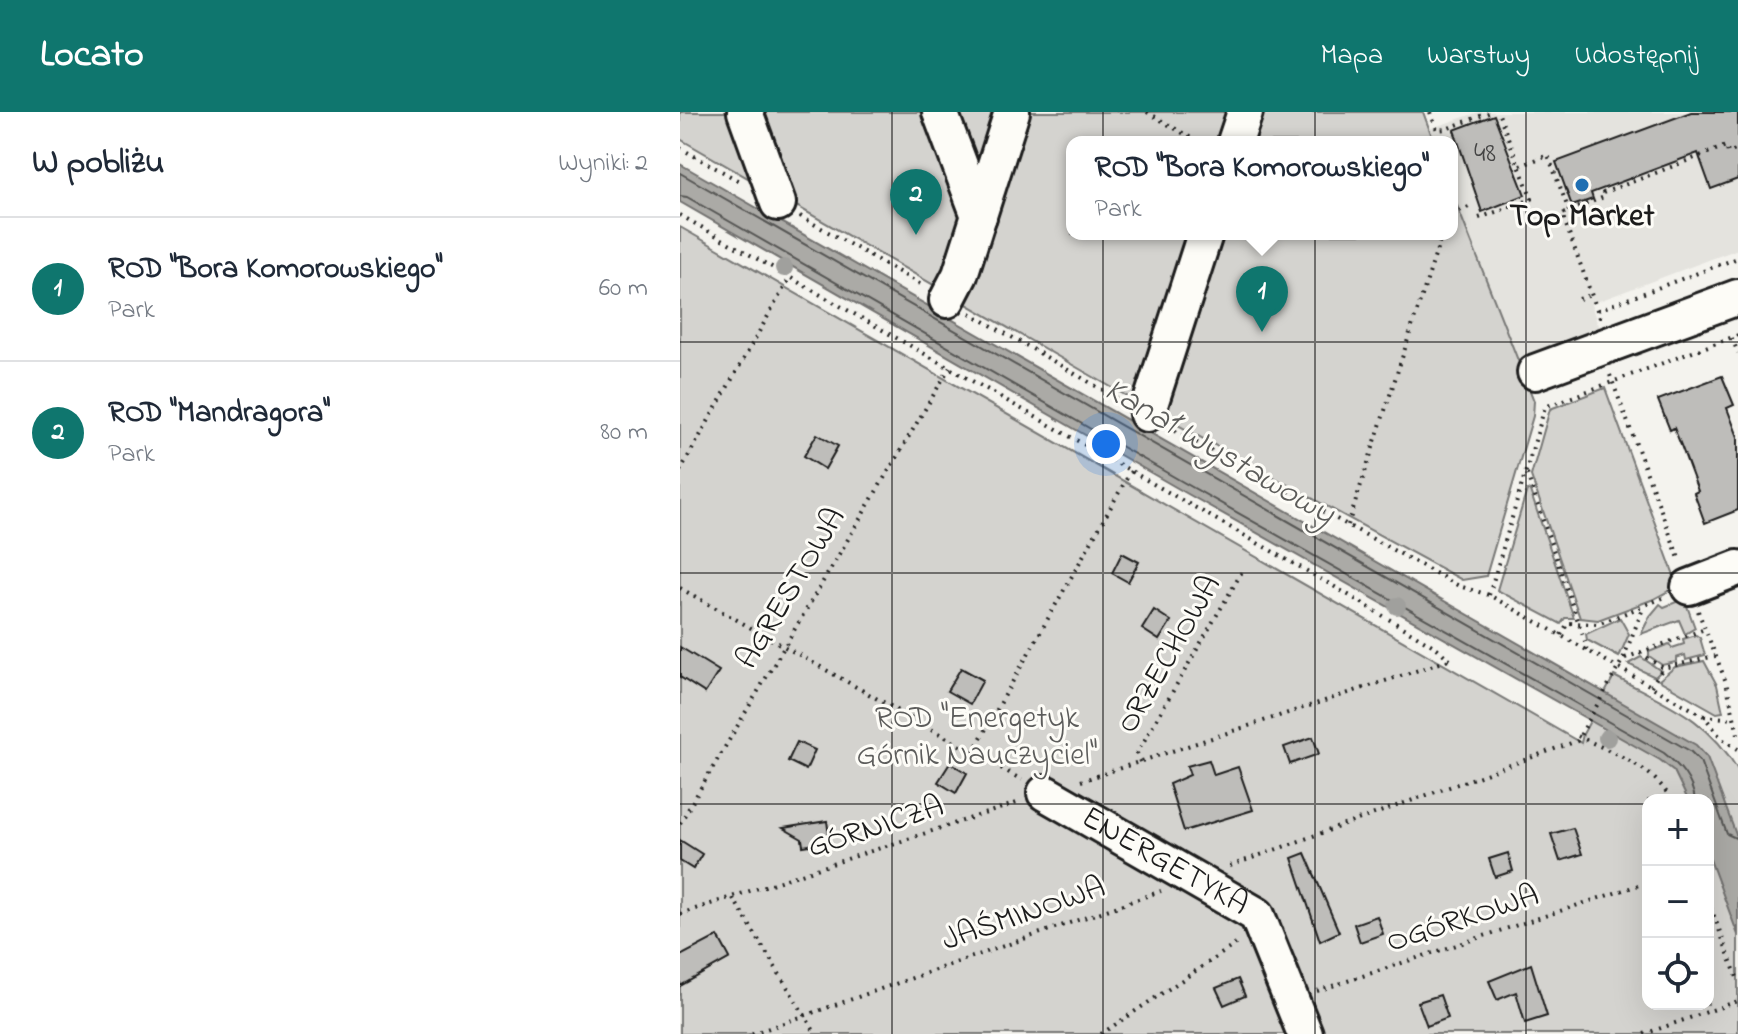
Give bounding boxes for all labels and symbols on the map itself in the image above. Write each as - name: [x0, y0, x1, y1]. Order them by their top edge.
- house number: 48: [1474, 134, 1496, 175]
- pin: 2: [890, 169, 942, 235]
- marker: Top Market: [1573, 176, 1591, 194]
- place label: Top Market: [1510, 194, 1655, 241]
- pin: 1: [1236, 266, 1288, 332]
- water label: Kanał Wystawowy: [1094, 367, 1345, 540]
- your location: [1086, 424, 1126, 464]
- street label: AGRESTOWA: [725, 499, 859, 679]
- street label: ORZECHOWA: [1106, 567, 1234, 743]
- park label: ROD "Energetyk Górnik Nauczyciel": [857, 696, 1097, 780]
- street label: GÓRNICZA: [802, 784, 950, 872]
- street label: ENERGETYKA: [1072, 795, 1257, 929]
- street label: JAŚMINOWA: [936, 865, 1112, 965]
- street label: OGÓRKOWA: [1381, 873, 1545, 967]

